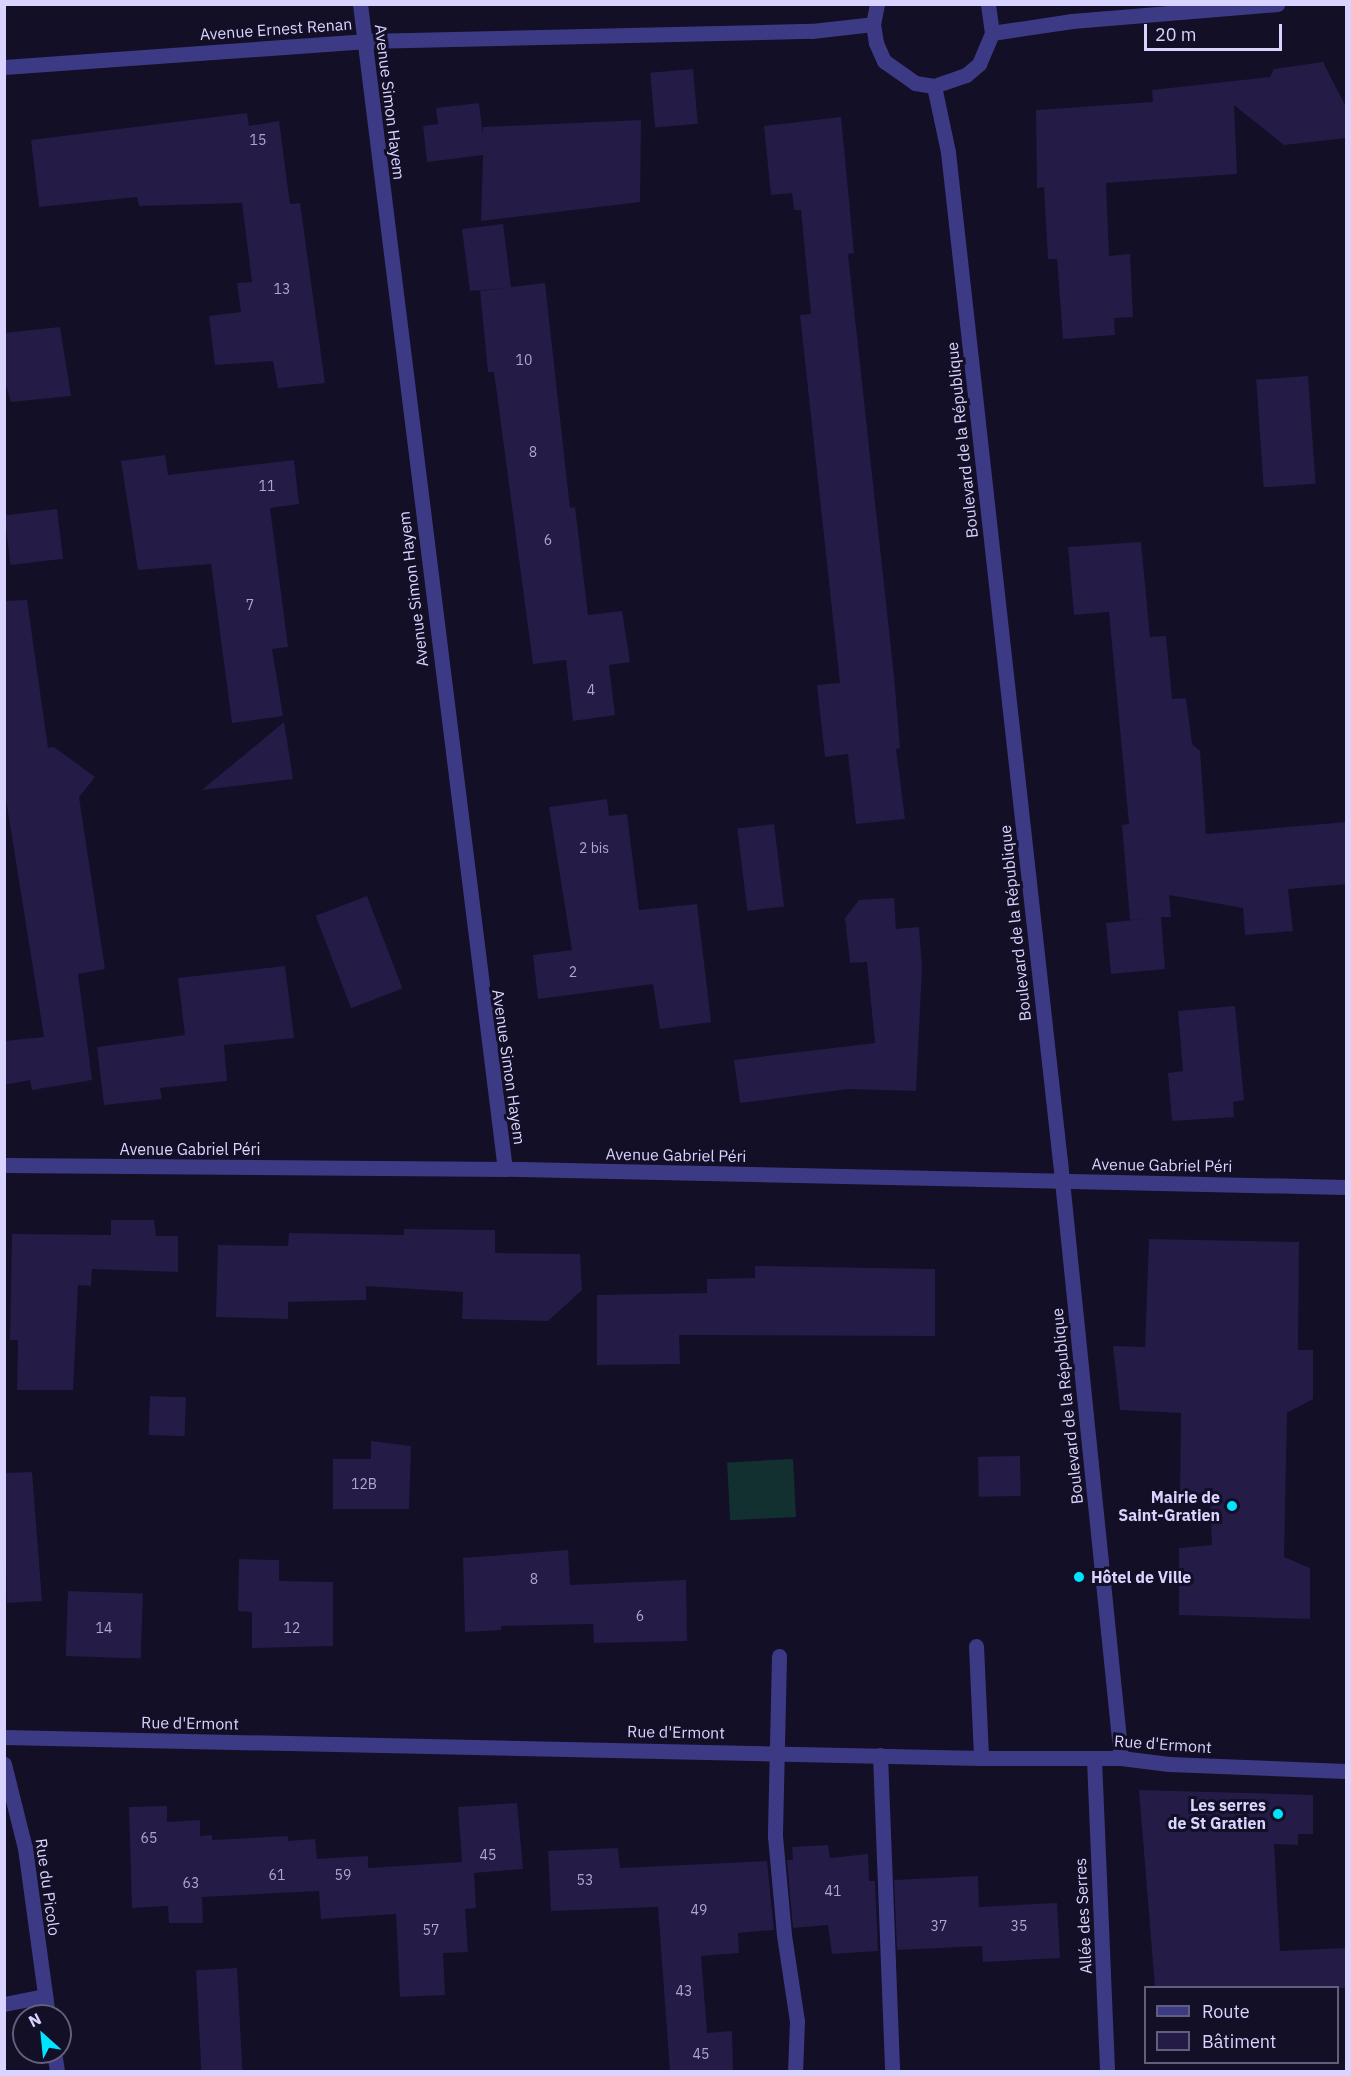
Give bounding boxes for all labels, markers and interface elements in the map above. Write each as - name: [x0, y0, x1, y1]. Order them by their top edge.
- scale bar: [1147, 12, 1285, 50]
- street label: Avenue Ernest Renan: [199, 14, 353, 44]
- street label: Avenue Simon Hayem: [371, 23, 409, 181]
- text: 20 m: [1155, 23, 1197, 46]
- house number: 15: [250, 132, 266, 148]
- house number: 13: [274, 281, 290, 297]
- street label: Boulevard de la République: [942, 341, 982, 539]
- house number: 10: [516, 352, 532, 368]
- house number: 8: [529, 444, 537, 460]
- house number: 11: [259, 478, 275, 494]
- street label: Avenue Simon Hayem: [394, 510, 432, 668]
- house number: 6: [544, 532, 552, 548]
- house number: 7: [246, 597, 254, 613]
- house number: 4: [587, 682, 595, 698]
- street label: Boulevard de la République: [995, 824, 1035, 1022]
- house number: 2 bis: [579, 840, 609, 856]
- house number: 2: [569, 964, 577, 980]
- street label: Avenue Simon Hayem: [489, 988, 529, 1146]
- street label: Avenue Gabriel Péri: [120, 1139, 260, 1159]
- street label: Avenue Gabriel Péri: [605, 1144, 747, 1166]
- street label: Avenue Gabriel Péri: [1091, 1154, 1233, 1176]
- street label: Boulevard de la République: [1047, 1307, 1087, 1505]
- house number: 12B: [351, 1476, 377, 1492]
- place label: Mairie de Saint-Gratien: [1118, 1487, 1220, 1525]
- marker: Mairie de Saint-Gratien: [1225, 1499, 1239, 1513]
- place label: Hôtel de Ville: [1091, 1567, 1191, 1587]
- marker: Hôtel de Ville: [1072, 1570, 1086, 1584]
- house number: 8: [530, 1571, 538, 1587]
- house number: 6: [636, 1608, 644, 1624]
- house number: 14: [96, 1620, 112, 1636]
- house number: 12: [284, 1620, 300, 1636]
- street label: Rue d'Ermont: [141, 1713, 239, 1733]
- street label: Rue d'Ermont: [627, 1722, 725, 1742]
- street label: Rue d'Ermont: [1114, 1731, 1212, 1757]
- place label: Les serres de St Gratien: [1168, 1795, 1266, 1833]
- marker: Les serres de St Gratien: [1271, 1807, 1285, 1821]
- house number: 65: [141, 1830, 157, 1846]
- street label: Rue du Picolo: [32, 1837, 64, 1937]
- house number: 45: [480, 1847, 496, 1863]
- street label: Allée des Serres: [1070, 1857, 1096, 1975]
- house number: 61: [269, 1867, 285, 1883]
- house number: 59: [335, 1867, 351, 1883]
- house number: 53: [577, 1872, 593, 1888]
- house number: 63: [183, 1875, 199, 1891]
- house number: 41: [825, 1883, 841, 1899]
- house number: 49: [691, 1902, 707, 1918]
- house number: 37: [931, 1918, 947, 1934]
- house number: 35: [1011, 1918, 1027, 1934]
- house number: 57: [423, 1922, 439, 1938]
- house number: 43: [676, 1983, 692, 1999]
- legend: [1144, 1986, 1339, 2064]
- text: Route: [1202, 2000, 1250, 2023]
- north arrow: [12, 2004, 72, 2064]
- text: N: [25, 2008, 44, 2031]
- text: Bâtiment: [1202, 2030, 1276, 2053]
- house number: 45: [693, 2046, 709, 2062]

